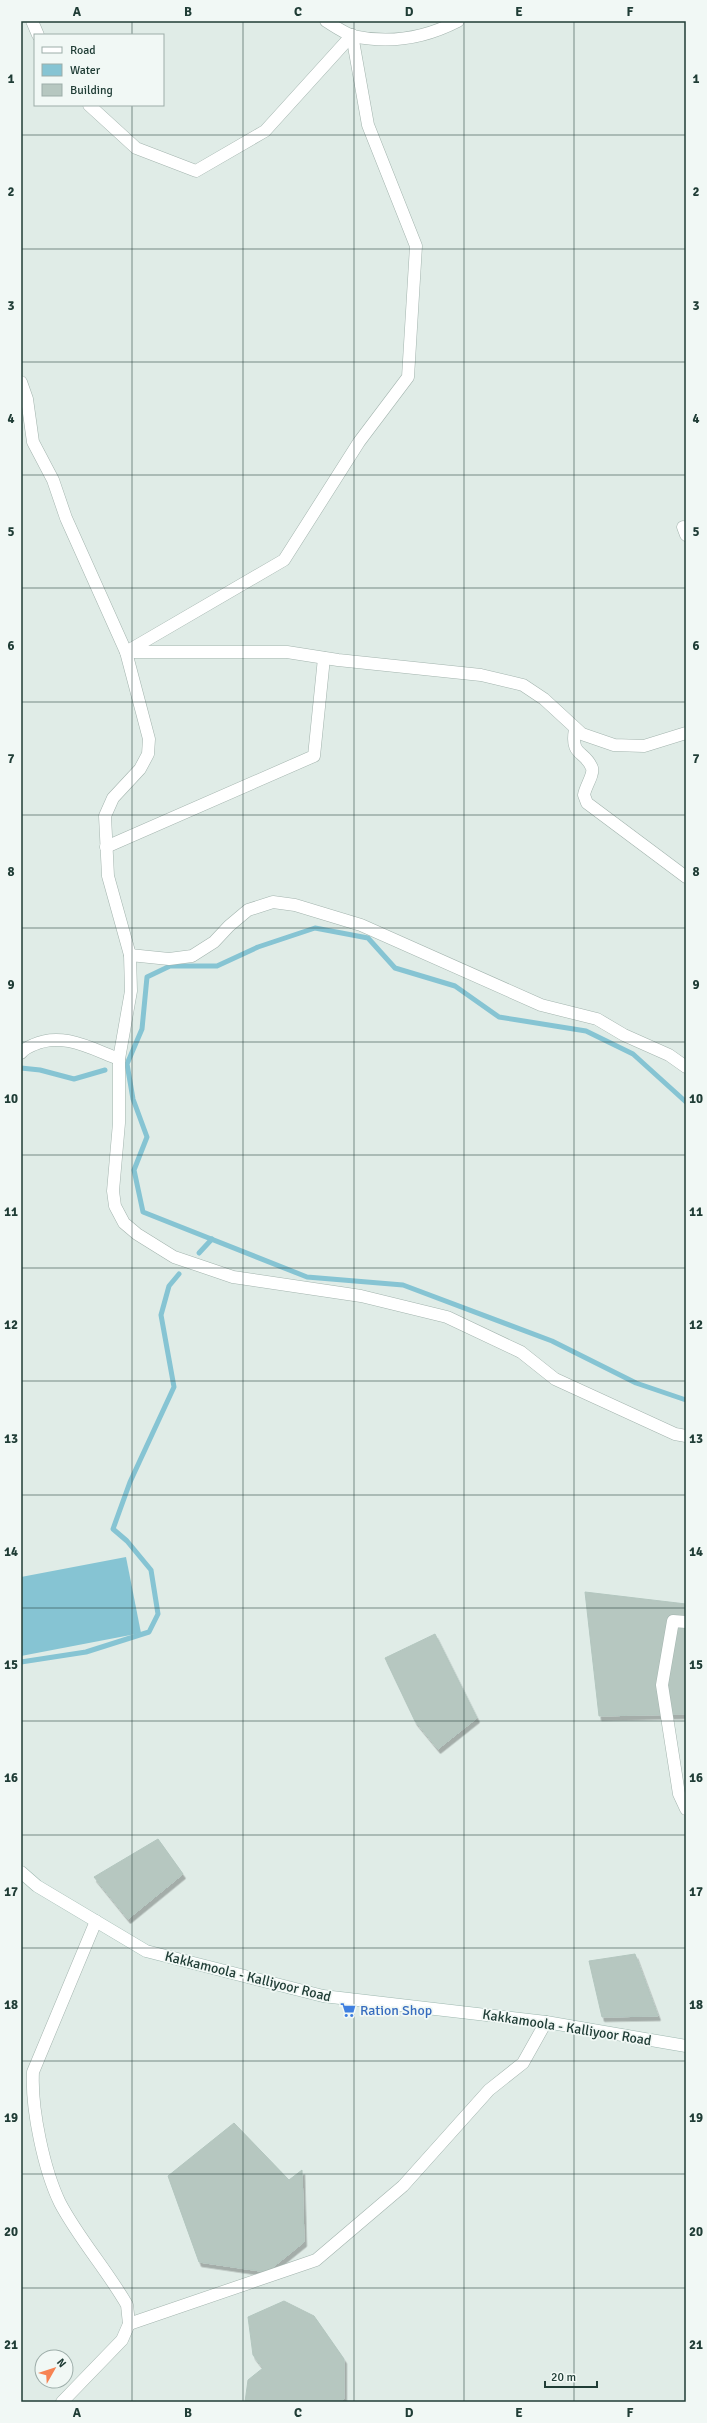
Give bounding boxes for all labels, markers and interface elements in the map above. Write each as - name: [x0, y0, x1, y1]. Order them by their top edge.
- text: A: [73, 4, 82, 20]
- text: B: [184, 4, 192, 20]
- text: C: [294, 4, 302, 20]
- text: D: [405, 4, 414, 20]
- text: E: [515, 4, 523, 20]
- text: F: [627, 4, 634, 20]
- legend: [34, 34, 164, 106]
- text: Road: [70, 43, 96, 58]
- text: Water: [70, 63, 101, 78]
- text: 1: [7, 71, 15, 87]
- text: 1: [692, 71, 700, 87]
- text: Building: [70, 83, 113, 98]
- text: 2: [7, 184, 15, 200]
- text: 2: [692, 184, 700, 200]
- text: 3: [7, 298, 15, 314]
- text: 3: [692, 298, 700, 314]
- text: 4: [7, 411, 15, 427]
- text: 4: [692, 411, 700, 427]
- text: 5: [7, 524, 15, 540]
- text: 5: [692, 524, 700, 540]
- text: 6: [7, 638, 15, 654]
- text: 6: [692, 638, 700, 654]
- text: 7: [7, 751, 15, 767]
- text: 7: [692, 751, 700, 767]
- text: 8: [7, 864, 15, 880]
- text: 8: [692, 864, 700, 880]
- text: 9: [7, 977, 15, 993]
- text: 9: [692, 977, 700, 993]
- text: 10: [4, 1091, 18, 1107]
- text: 10: [689, 1091, 703, 1107]
- text: 11: [4, 1204, 18, 1220]
- text: 11: [689, 1204, 703, 1220]
- text: 12: [4, 1317, 18, 1333]
- text: 12: [689, 1317, 703, 1333]
- text: 13: [4, 1431, 18, 1447]
- text: 13: [689, 1431, 703, 1447]
- text: 14: [4, 1544, 18, 1560]
- text: 14: [689, 1544, 703, 1560]
- text: 15: [4, 1657, 18, 1673]
- text: 15: [689, 1657, 703, 1673]
- text: 16: [4, 1770, 18, 1786]
- text: 16: [689, 1770, 703, 1786]
- text: 17: [4, 1884, 18, 1900]
- text: 17: [689, 1884, 703, 1900]
- street label: Kakkamoola - Kalliyoor Road: [163, 1948, 333, 2005]
- text: 18: [4, 1997, 18, 2013]
- text: 18: [689, 1997, 703, 2013]
- supermarket icon: Ration Shop: [339, 2001, 357, 2019]
- place label: Ration Shop: [360, 2002, 432, 2019]
- street label: Kakkamoola - Kalliyoor Road: [481, 2006, 653, 2049]
- text: 19: [4, 2110, 18, 2126]
- text: 19: [689, 2110, 703, 2126]
- text: 20: [4, 2224, 18, 2240]
- text: 20: [689, 2224, 703, 2240]
- text: 21: [4, 2337, 18, 2353]
- text: 21: [689, 2337, 703, 2353]
- north arrow: [34, 2349, 74, 2389]
- text: N: [54, 2356, 69, 2370]
- scale bar: [545, 2363, 597, 2389]
- text: 20 m: [551, 2370, 576, 2385]
- text: A: [73, 2405, 82, 2421]
- text: B: [184, 2405, 192, 2421]
- text: C: [294, 2405, 302, 2421]
- text: D: [405, 2405, 414, 2421]
- text: E: [515, 2405, 523, 2421]
- text: F: [627, 2405, 634, 2421]

